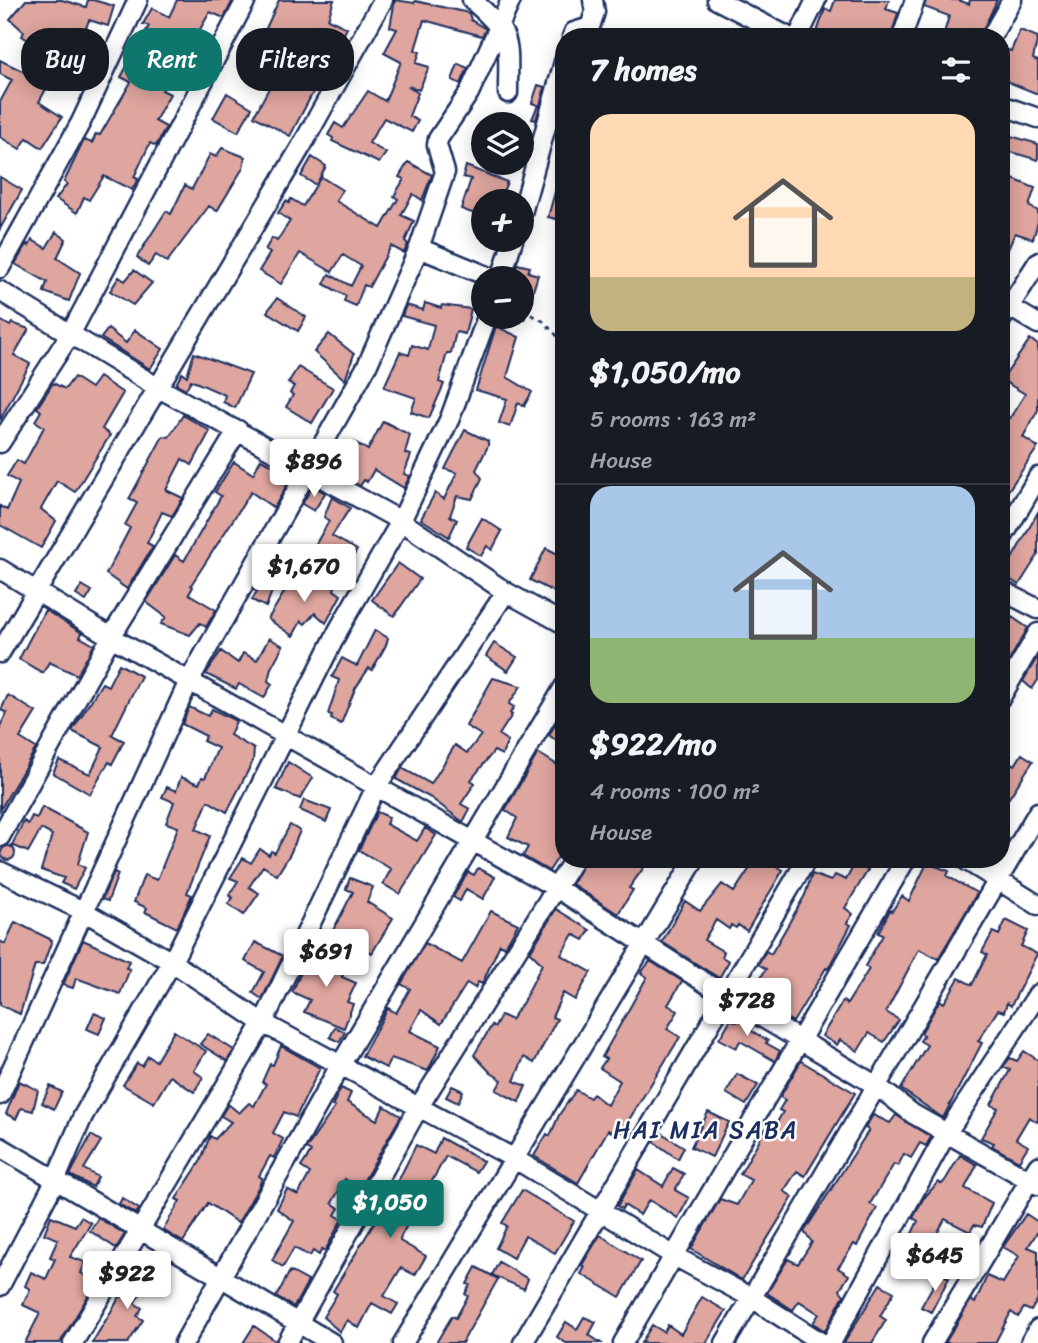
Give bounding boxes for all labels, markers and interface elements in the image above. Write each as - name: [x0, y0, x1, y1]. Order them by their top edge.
- chip: Buy: [21, 28, 109, 91]
- chip: Rent: [123, 28, 222, 91]
- chip: Filters: [236, 28, 354, 91]
- text: 7 homes: [590, 43, 697, 97]
- icon: filters: [937, 51, 975, 89]
- map controls: [471, 112, 534, 329]
- button: layers: [471, 112, 534, 175]
- icon: home: [720, 160, 846, 286]
- button: +: [471, 189, 534, 252]
- button: −: [471, 266, 534, 329]
- text: $1,050/mo: [590, 345, 741, 399]
- text: 5 rooms · 163 m²: [590, 399, 756, 440]
- pin: $896: [273, 440, 355, 499]
- text: House: [590, 440, 652, 481]
- text: $896: [286, 441, 342, 482]
- icon: home: [720, 532, 846, 658]
- pin: $1,670: [247, 544, 361, 604]
- text: $1,670: [268, 546, 340, 587]
- text: $922/mo: [590, 717, 716, 771]
- text: 4 rooms · 100 m²: [590, 771, 760, 812]
- text: House: [590, 812, 652, 853]
- pin: $691: [285, 930, 367, 989]
- text: $691: [300, 931, 352, 972]
- pin: $728: [706, 978, 788, 1038]
- text: $728: [719, 980, 775, 1021]
- district label: HAI MIA SABA: [613, 1109, 799, 1151]
- pin: $1,050: [333, 1180, 447, 1240]
- text: $1,050: [353, 1182, 427, 1223]
- pin: $645: [894, 1234, 976, 1293]
- text: $645: [907, 1235, 963, 1276]
- pin: $922: [86, 1252, 168, 1311]
- text: $922: [99, 1253, 155, 1294]

